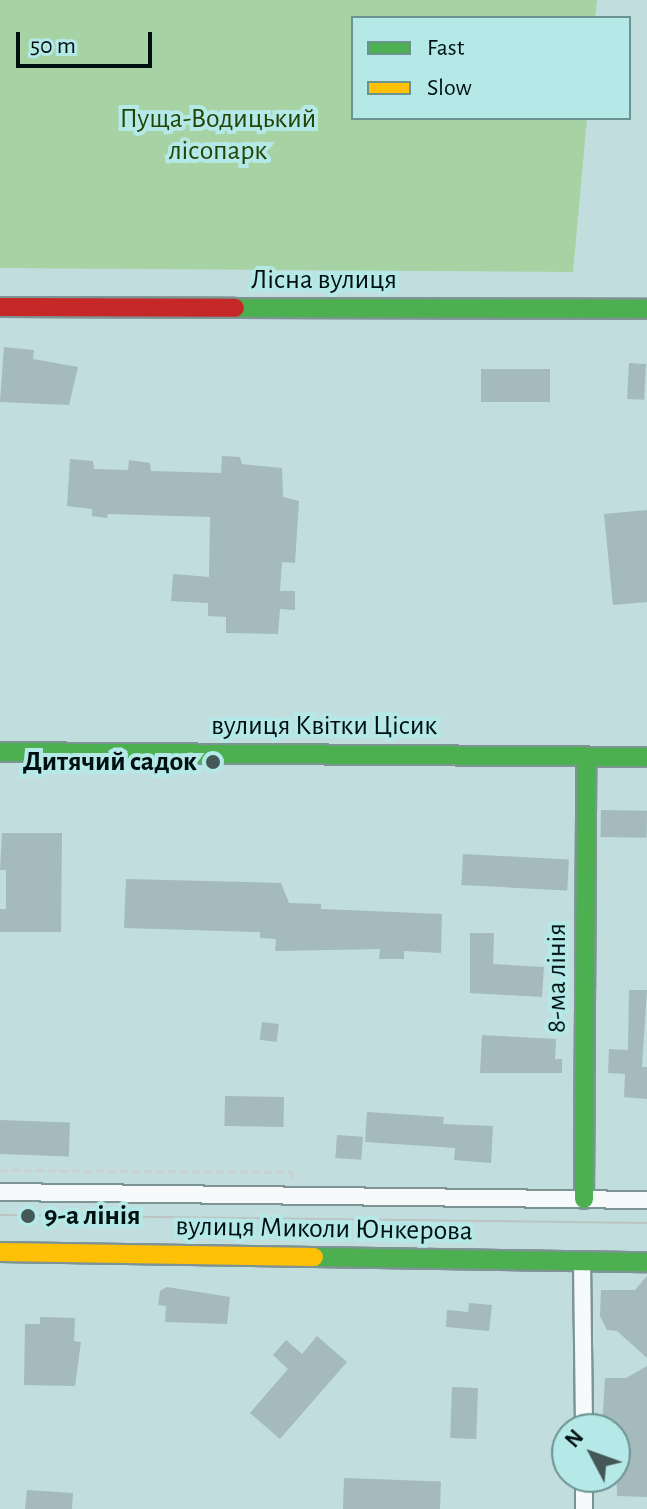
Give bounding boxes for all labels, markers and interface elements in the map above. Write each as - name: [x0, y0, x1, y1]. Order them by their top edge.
- scale bar: [20, 16, 156, 66]
- legend: [351, 16, 631, 120]
- text: 50 m: [30, 34, 76, 58]
- text: Fast: [427, 36, 464, 60]
- text: Slow: [427, 76, 472, 100]
- park label: Пуща-Водицький лісопарк: [120, 102, 316, 168]
- street label: Лісна вулиця: [251, 263, 397, 297]
- street label: вулиця Квітки Цісик: [211, 709, 437, 743]
- place label: Дитячий садок: [23, 745, 197, 779]
- marker: Дитячий садок: [204, 753, 222, 771]
- street label: 8-ма лінія: [540, 923, 574, 1033]
- place label: 9-а лінія: [44, 1199, 141, 1233]
- marker: 9-а лінія: [19, 1207, 37, 1225]
- street label: вулиця Миколи Юнкерова: [175, 1210, 473, 1248]
- north arrow: [551, 1413, 631, 1493]
- text: N: [561, 1426, 588, 1452]

